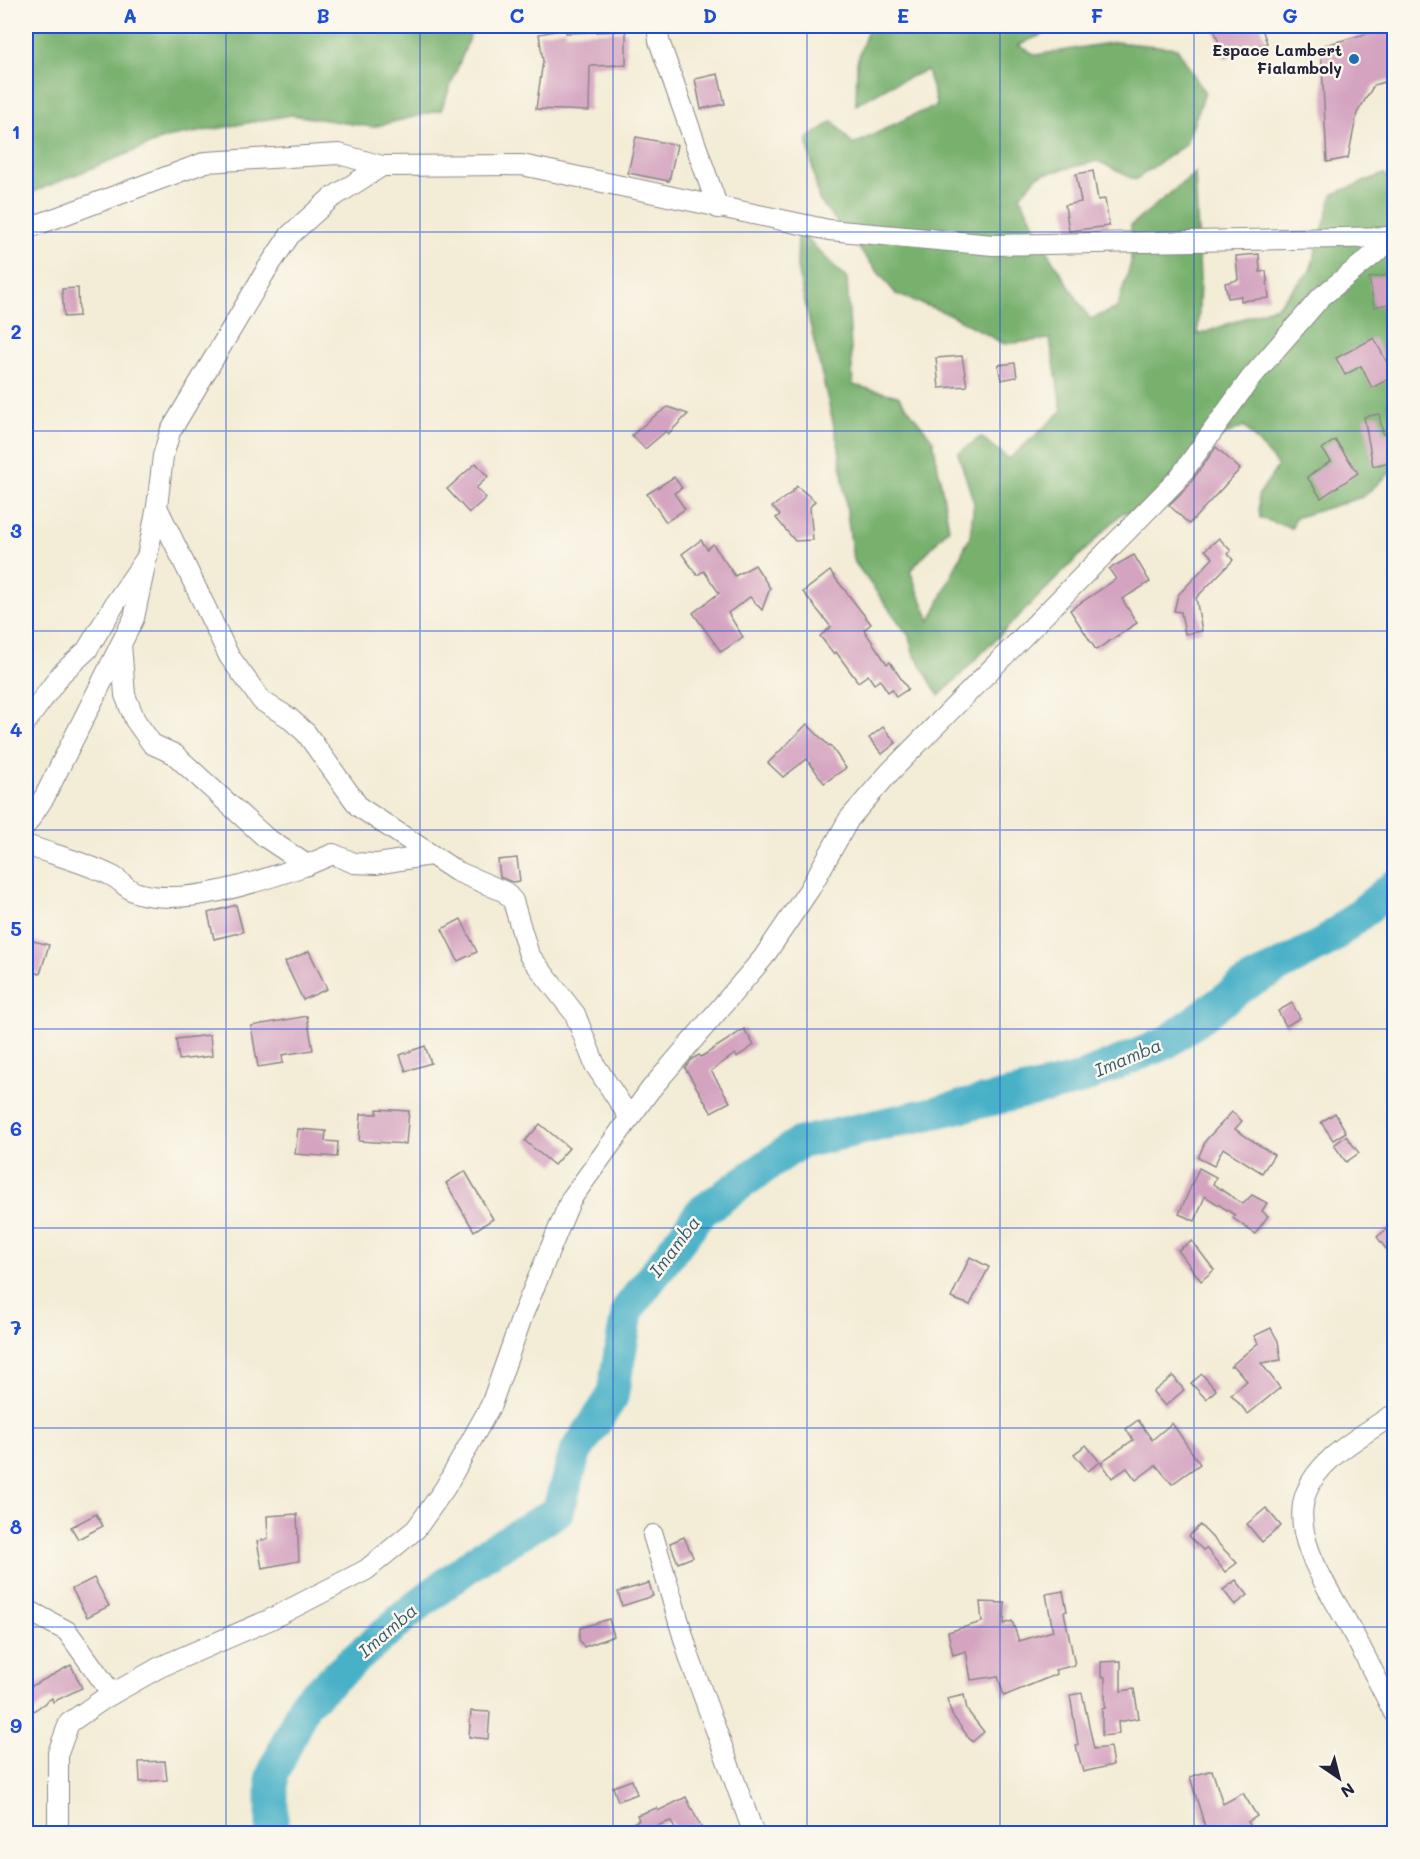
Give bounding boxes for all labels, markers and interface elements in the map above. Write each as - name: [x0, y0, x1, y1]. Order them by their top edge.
- text: A: [123, 2, 137, 28]
- text: B: [316, 2, 330, 28]
- text: C: [510, 2, 525, 28]
- text: D: [703, 2, 717, 28]
- text: E: [897, 2, 909, 28]
- text: F: [1091, 2, 1104, 28]
- text: G: [1282, 2, 1298, 28]
- place label: Espace Lambert Fialamboly: [1212, 39, 1342, 78]
- marker: Espace Lambert Fialamboly: [1347, 52, 1361, 66]
- text: 1: [12, 118, 20, 144]
- text: 2: [10, 318, 22, 344]
- text: 3: [10, 517, 22, 543]
- text: 4: [10, 716, 23, 742]
- text: 5: [10, 915, 22, 941]
- water label: Imamba: [1090, 1032, 1165, 1082]
- text: 6: [10, 1115, 22, 1141]
- water label: Imamba: [643, 1211, 705, 1282]
- text: 7: [10, 1314, 22, 1340]
- text: 8: [10, 1513, 22, 1539]
- water label: Imamba: [353, 1598, 422, 1662]
- text: 9: [10, 1712, 22, 1738]
- north arrow: [1309, 1748, 1369, 1808]
- text: N: [1337, 1779, 1359, 1803]

